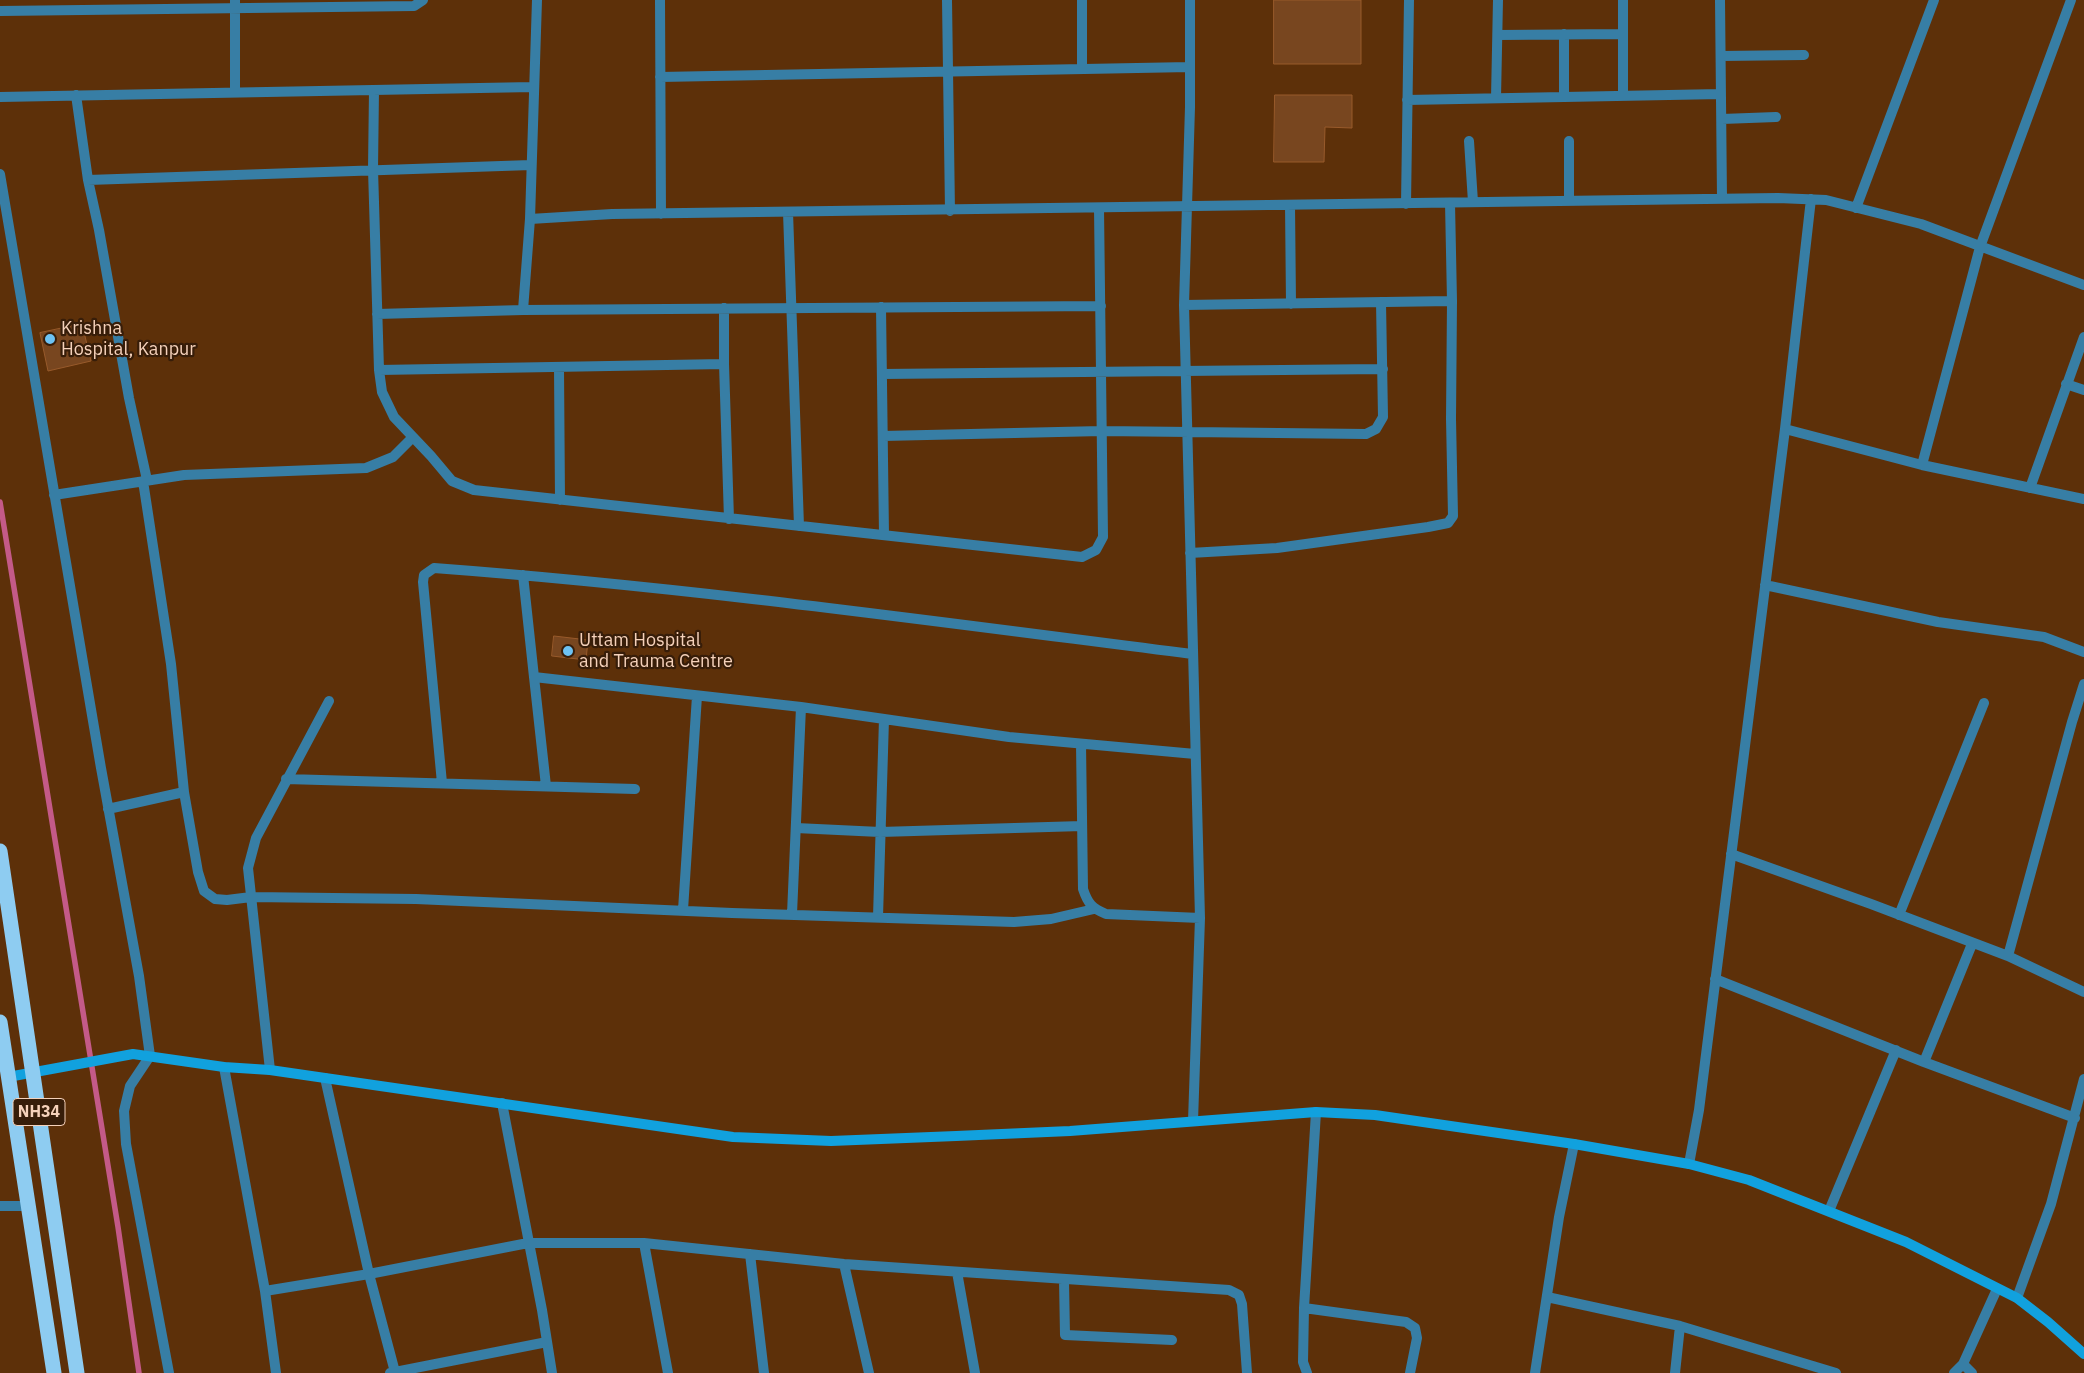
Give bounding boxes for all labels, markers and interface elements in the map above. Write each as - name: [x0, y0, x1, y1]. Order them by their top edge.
- place label: Krishna Hospital, Kanpur: [61, 318, 196, 360]
- marker: Krishna Hospital, Kanpur: [43, 332, 57, 346]
- place label: Uttam Hospital and Trauma Centre: [579, 630, 733, 672]
- marker: Uttam Hospital and Trauma Centre: [561, 644, 575, 658]
- road number: NH34: [13, 1098, 65, 1126]

